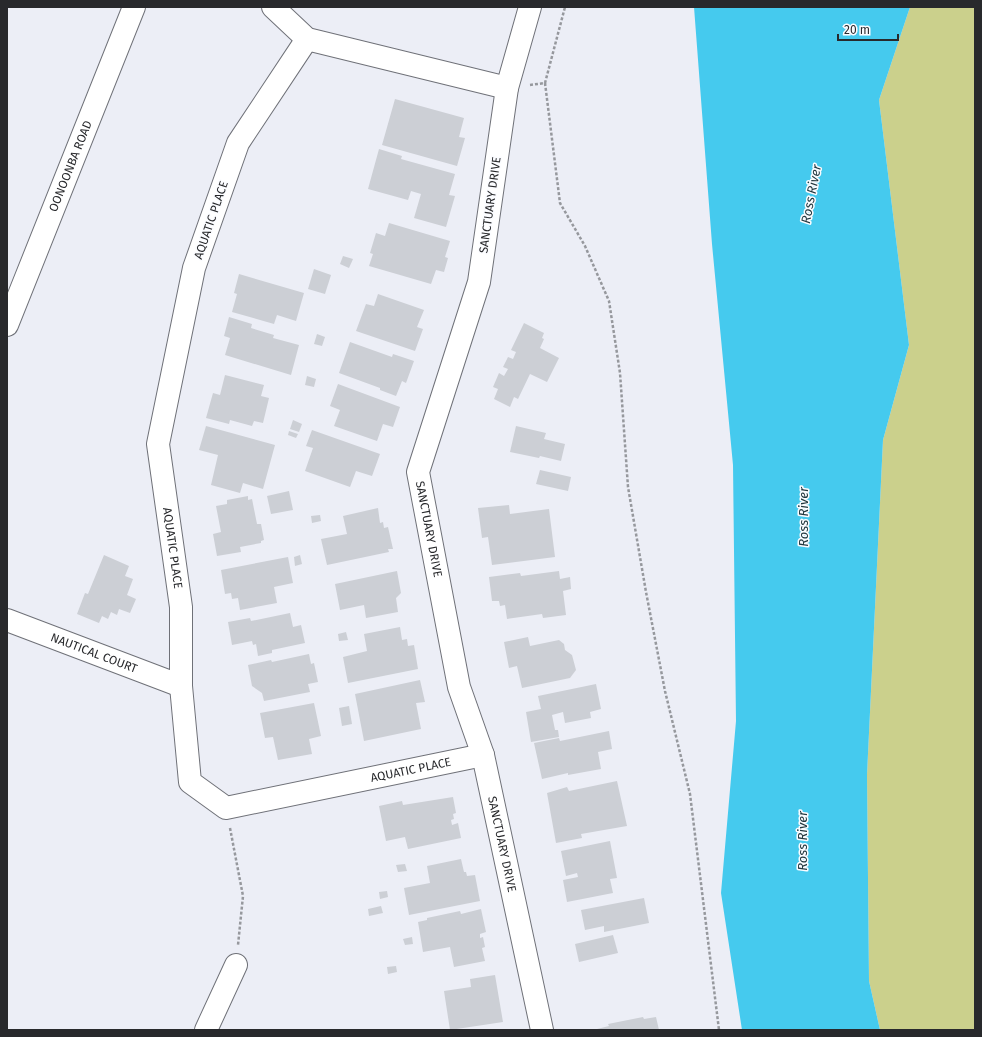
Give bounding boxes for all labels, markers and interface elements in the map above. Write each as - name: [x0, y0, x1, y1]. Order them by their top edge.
- scale bar: [838, 16, 898, 42]
- text: 20 m: [844, 23, 870, 37]
- street label: OONOONBA ROAD: [46, 118, 95, 214]
- street label: SANCTUARY DRIVE: [476, 156, 504, 254]
- water label: Ross River: [798, 162, 824, 225]
- street label: AQUATIC PLACE: [191, 179, 231, 261]
- street label: SANCTUARY DRIVE: [413, 480, 445, 578]
- water label: Ross River: [796, 486, 811, 547]
- street label: AQUATIC PLACE: [160, 507, 185, 589]
- street label: NAUTICAL COURT: [49, 630, 140, 676]
- street label: AQUATIC PLACE: [369, 755, 452, 785]
- street label: SANCTUARY DRIVE: [485, 795, 519, 893]
- water label: Ross River: [795, 810, 810, 871]

